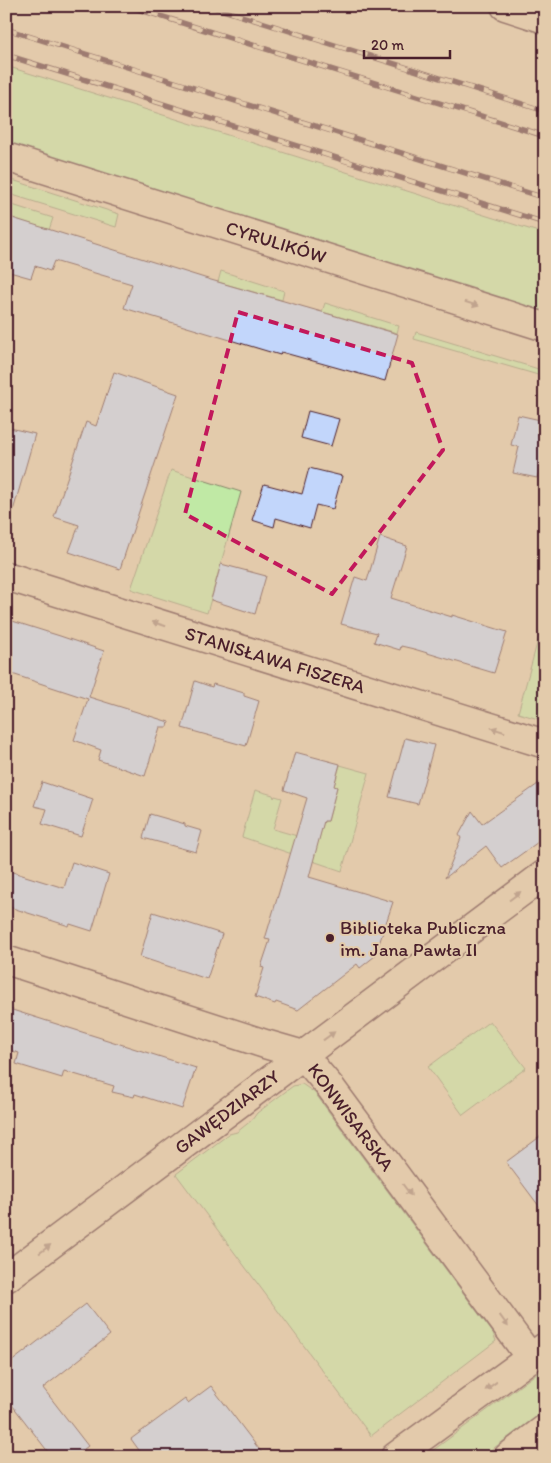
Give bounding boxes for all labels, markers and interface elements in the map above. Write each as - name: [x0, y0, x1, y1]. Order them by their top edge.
- scale bar: [364, 28, 450, 60]
- text: 20 m: [371, 36, 405, 54]
- street label: CYRULIKÓW: [223, 216, 329, 268]
- one-way arrow: [465, 301, 480, 308]
- one-way arrow: [152, 619, 167, 627]
- street label: STANISŁAWA FISZERA: [182, 622, 368, 698]
- one-way arrow: [491, 725, 506, 733]
- one-way arrow: [508, 891, 521, 902]
- place label: Biblioteka Publiczna im. Jana Pawła II: [340, 916, 506, 961]
- marker: Biblioteka Publiczna im. Jana Pawła II: [324, 932, 336, 944]
- one-way arrow: [322, 1030, 335, 1041]
- street label: KONWISARSKA: [303, 1058, 399, 1176]
- street label: GAWĘDZIARZY: [170, 1065, 284, 1159]
- one-way arrow: [402, 1183, 412, 1197]
- one-way arrow: [38, 1244, 52, 1254]
- one-way arrow: [499, 1314, 509, 1328]
- one-way arrow: [484, 1381, 498, 1391]

